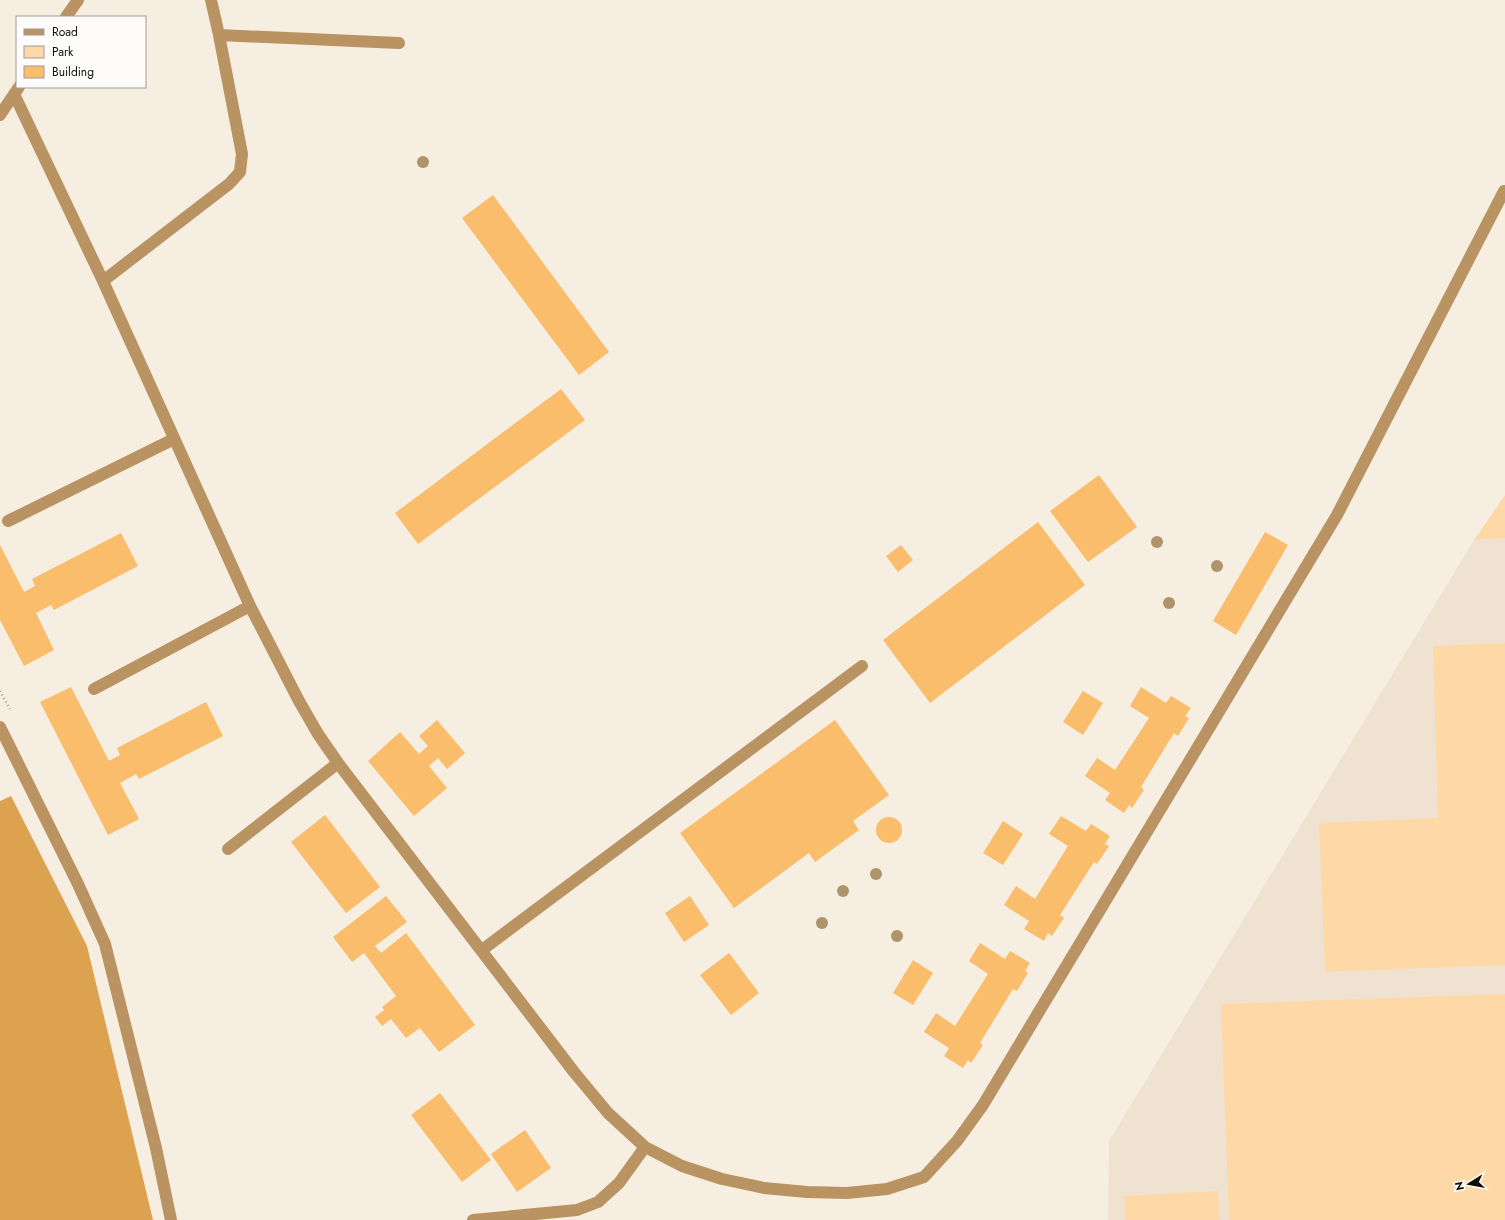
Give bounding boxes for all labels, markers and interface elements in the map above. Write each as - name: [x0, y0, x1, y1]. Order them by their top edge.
- legend: [16, 16, 146, 88]
- text: Road: [52, 23, 78, 41]
- text: Park: [52, 43, 74, 61]
- text: Building: [52, 63, 94, 81]
- north arrow: [1449, 1164, 1489, 1204]
- text: N: [1450, 1180, 1468, 1192]

